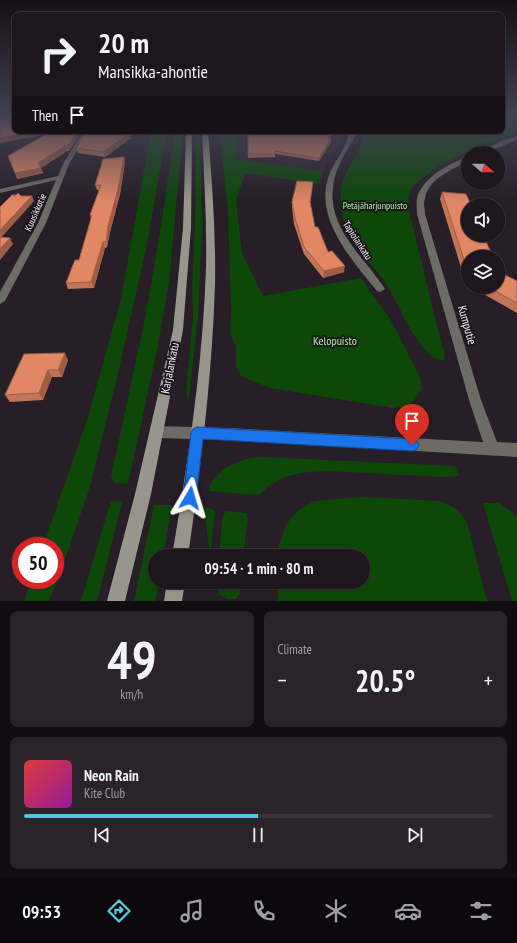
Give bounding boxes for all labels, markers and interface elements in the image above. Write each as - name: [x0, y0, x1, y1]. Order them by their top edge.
- text: 20 m: [98, 24, 149, 61]
- icon: right: [32, 28, 84, 80]
- text: Mansikka-ahontie: [98, 60, 208, 83]
- icon: arrive: [66, 104, 88, 126]
- text: Then: [32, 106, 58, 125]
- north arrow: [461, 146, 505, 190]
- map controls: [461, 146, 505, 294]
- street label: Kuusikkotie: [21, 191, 50, 233]
- button: sound: [461, 198, 505, 242]
- park label: Petäjäharjunpuisto: [343, 199, 407, 212]
- street label: Tapiolankatu: [340, 218, 375, 262]
- button: layers: [461, 250, 505, 294]
- street label: Kumputie: [455, 304, 480, 346]
- park label: Kelopuisto: [313, 333, 357, 348]
- street label: Karjalankatu: [157, 341, 182, 395]
- pin: [395, 404, 429, 445]
- icon: arrive: [401, 410, 423, 432]
- position arrow: [169, 477, 211, 519]
- speed limit sign: 50: [12, 537, 64, 589]
- text: 09:54 · 1 min · 80 m: [205, 559, 313, 578]
- text: 49: [107, 626, 157, 693]
- text: Climate: [278, 641, 312, 658]
- text: 20.5°: [355, 661, 415, 700]
- text: −: [278, 666, 287, 694]
- text: +: [484, 666, 493, 694]
- text: km/h: [120, 686, 143, 703]
- text: Neon Rain: [84, 766, 139, 785]
- text: Kite Club: [84, 785, 125, 802]
- icon: previous: [91, 824, 113, 846]
- icon: pause: [247, 824, 269, 846]
- icon: next: [404, 824, 426, 846]
- icon: directions: [105, 897, 133, 925]
- icon: music: [178, 897, 206, 925]
- icon: phone: [250, 897, 278, 925]
- icon: climate: [322, 897, 350, 925]
- icon: car: [394, 897, 422, 925]
- icon: filters: [467, 897, 495, 925]
- text: 09:53: [22, 900, 61, 923]

